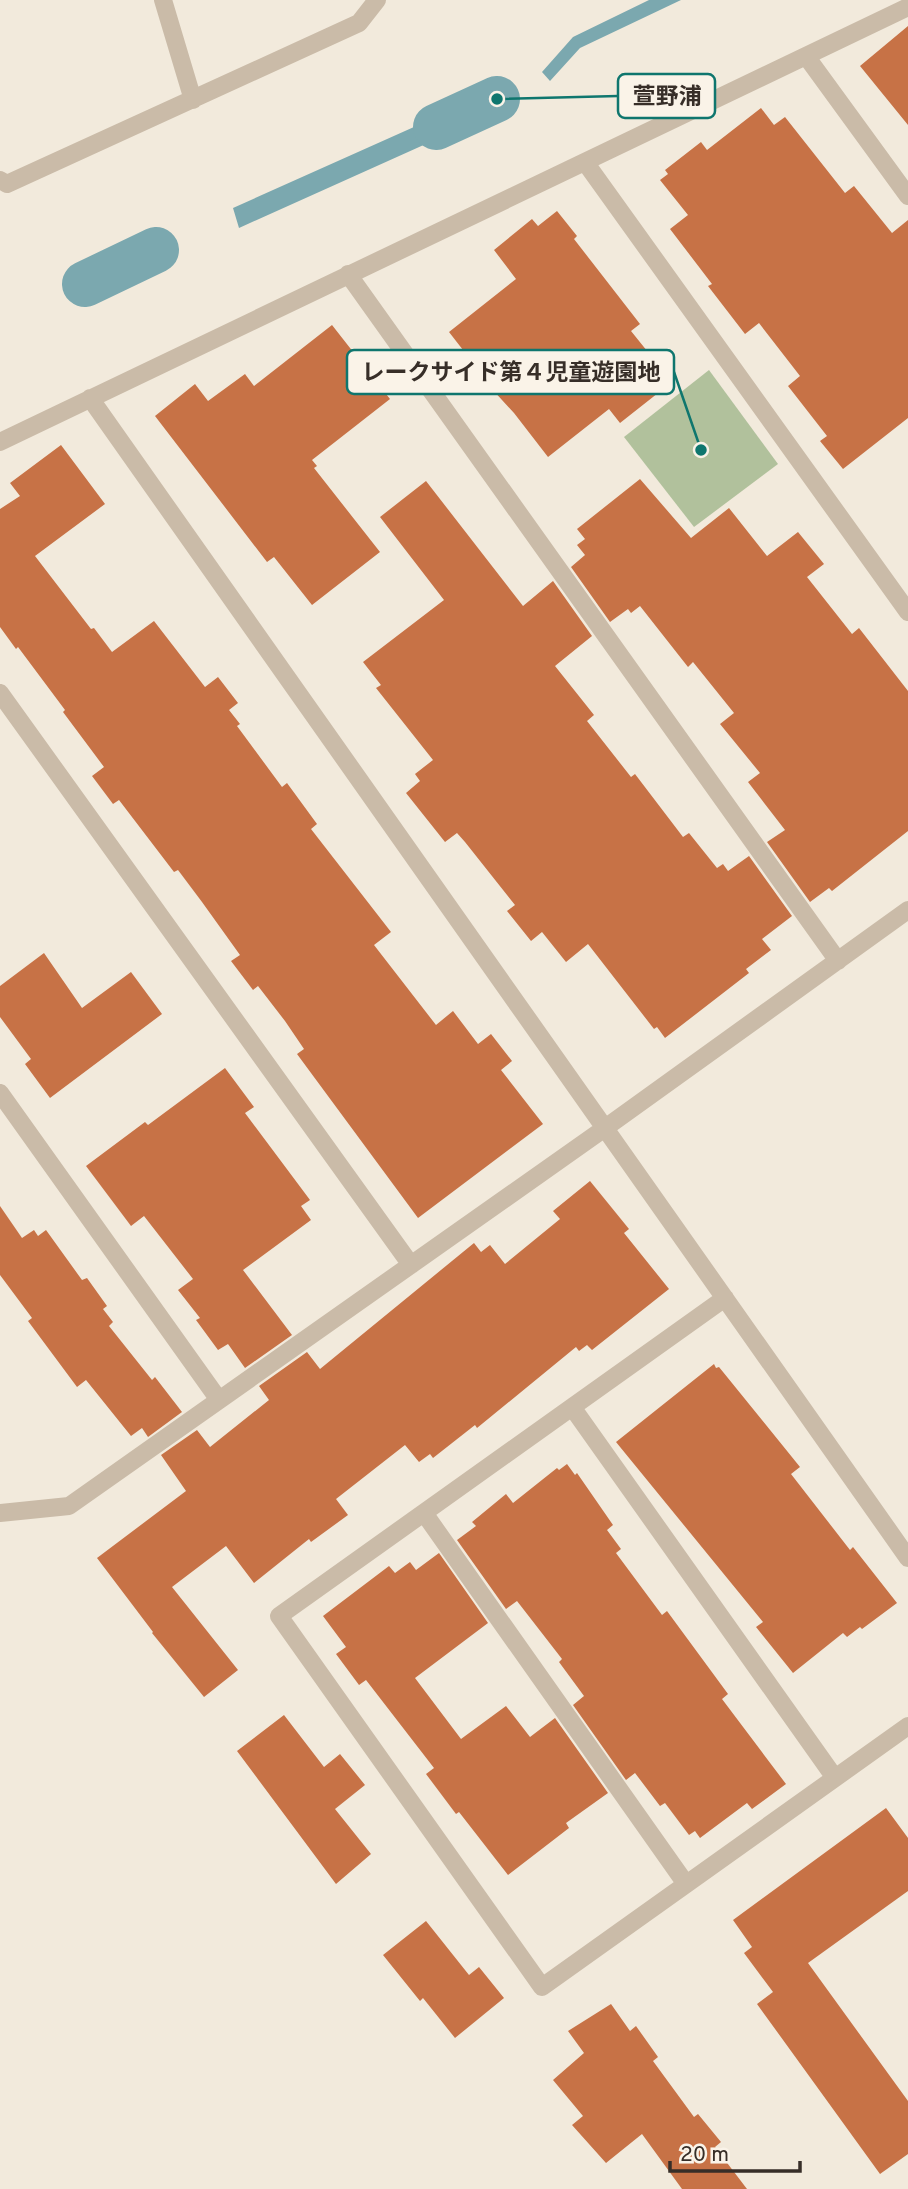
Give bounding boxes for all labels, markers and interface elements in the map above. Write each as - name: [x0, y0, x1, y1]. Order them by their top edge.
- callout: 萱野浦: [618, 74, 715, 118]
- text: 萱野浦: [633, 84, 702, 113]
- callout: レークサイド第４児童遊園地: [347, 350, 674, 394]
- text: レークサイド第４児童遊園地: [362, 360, 661, 389]
- scale bar: [670, 2130, 800, 2174]
- text: 20 m: [680, 2142, 729, 2169]

